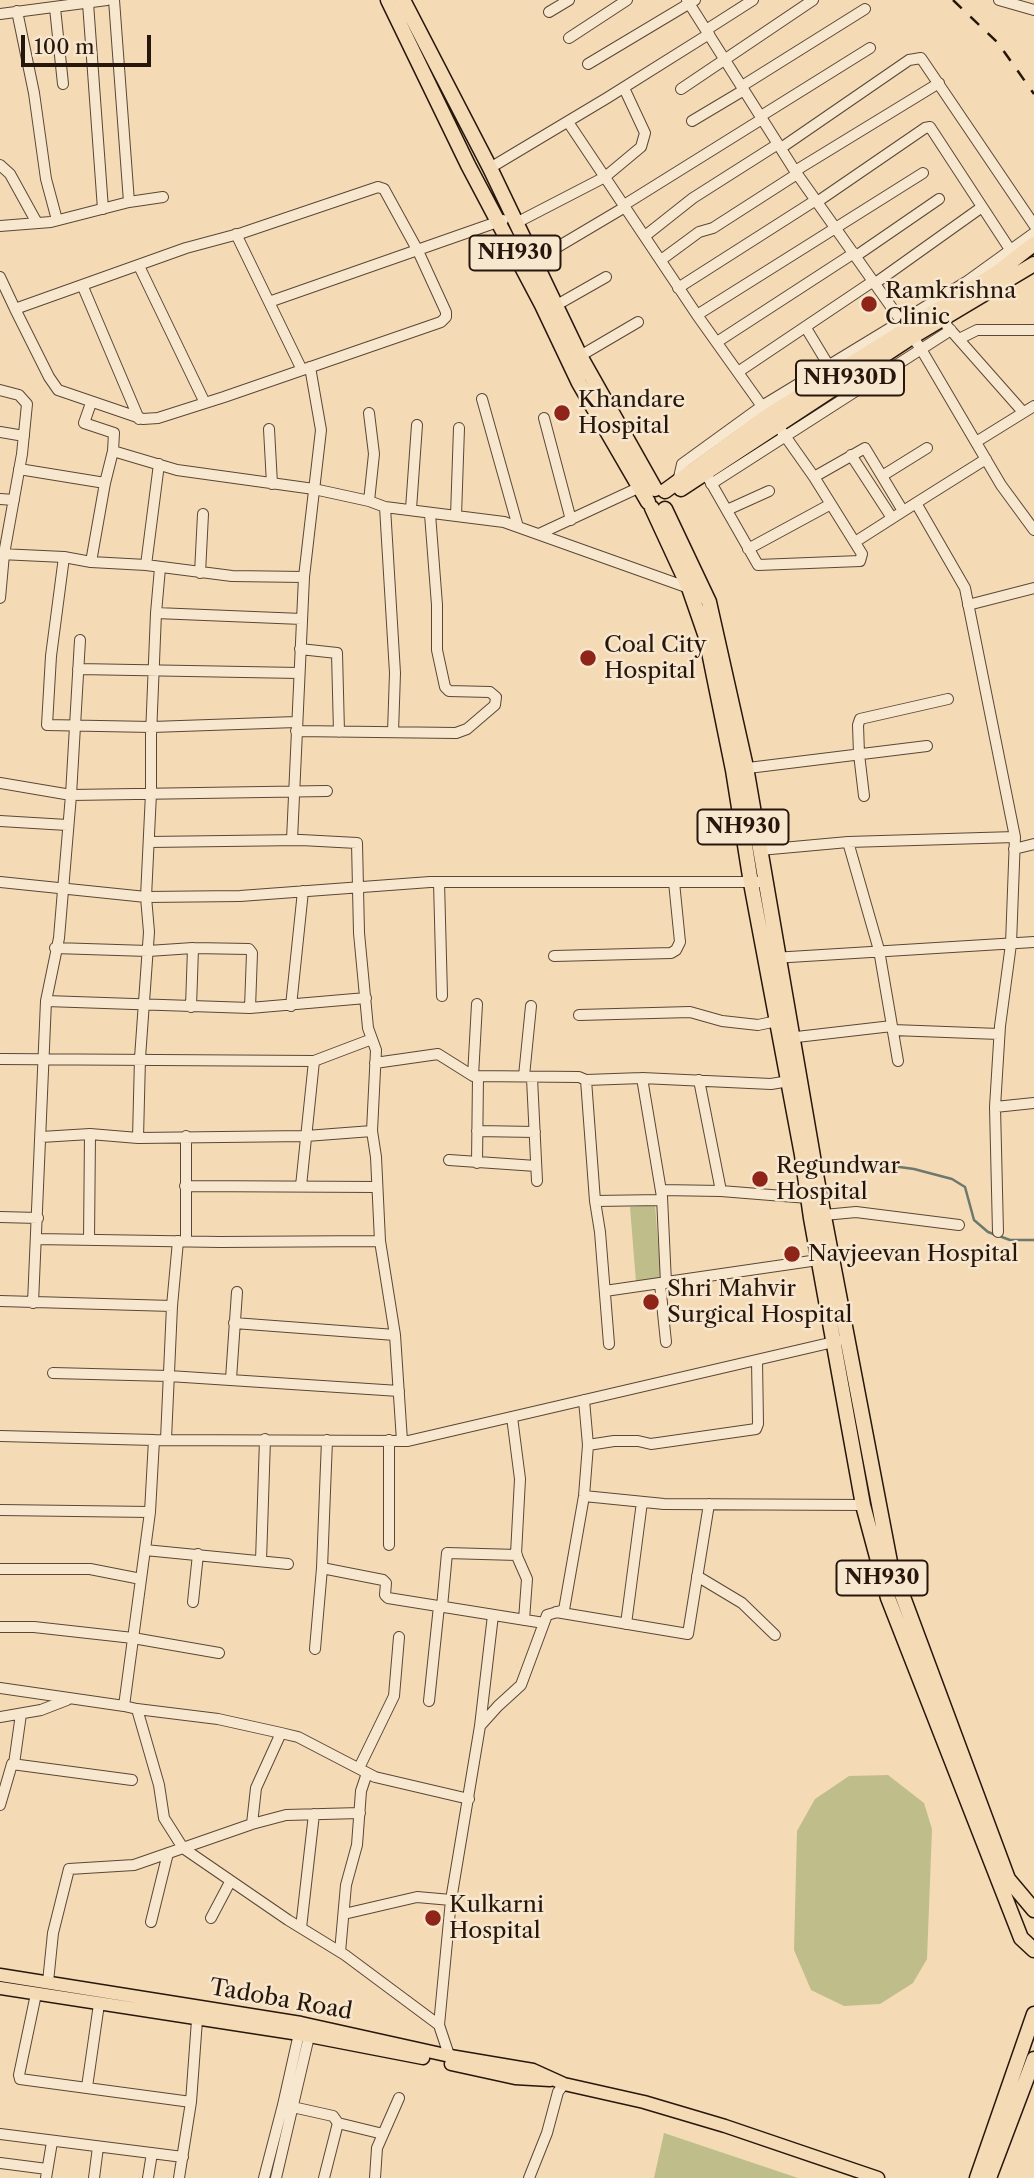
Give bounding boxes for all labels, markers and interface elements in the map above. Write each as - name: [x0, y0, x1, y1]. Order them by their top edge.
- scale bar: [24, 21, 154, 65]
- text: 100 m: [34, 34, 95, 59]
- road number: NH930: [470, 236, 560, 270]
- place label: Ramkrishna Clinic: [885, 277, 1016, 331]
- marker: Ramkrishna Clinic: [859, 294, 879, 314]
- road number: NH930D: [796, 360, 904, 396]
- place label: Khandare Hospital: [578, 386, 685, 440]
- marker: Khandare Hospital: [552, 403, 572, 423]
- place label: Coal City Hospital: [604, 631, 707, 685]
- marker: Coal City Hospital: [578, 648, 598, 668]
- road number: NH930: [698, 810, 788, 844]
- place label: Regundwar Hospital: [776, 1152, 900, 1206]
- marker: Regundwar Hospital: [750, 1169, 770, 1189]
- place label: Navjeevan Hospital: [808, 1240, 1018, 1268]
- marker: Navjeevan Hospital: [782, 1244, 802, 1264]
- place label: Shri Mahvir Surgical Hospital: [667, 1275, 852, 1329]
- marker: Shri Mahvir Surgical Hospital: [641, 1292, 661, 1312]
- road number: NH930: [836, 1560, 928, 1596]
- place label: Kulkarni Hospital: [449, 1891, 544, 1945]
- marker: Kulkarni Hospital: [423, 1908, 443, 1928]
- street label: Tadoba Road: [208, 1974, 354, 2026]

